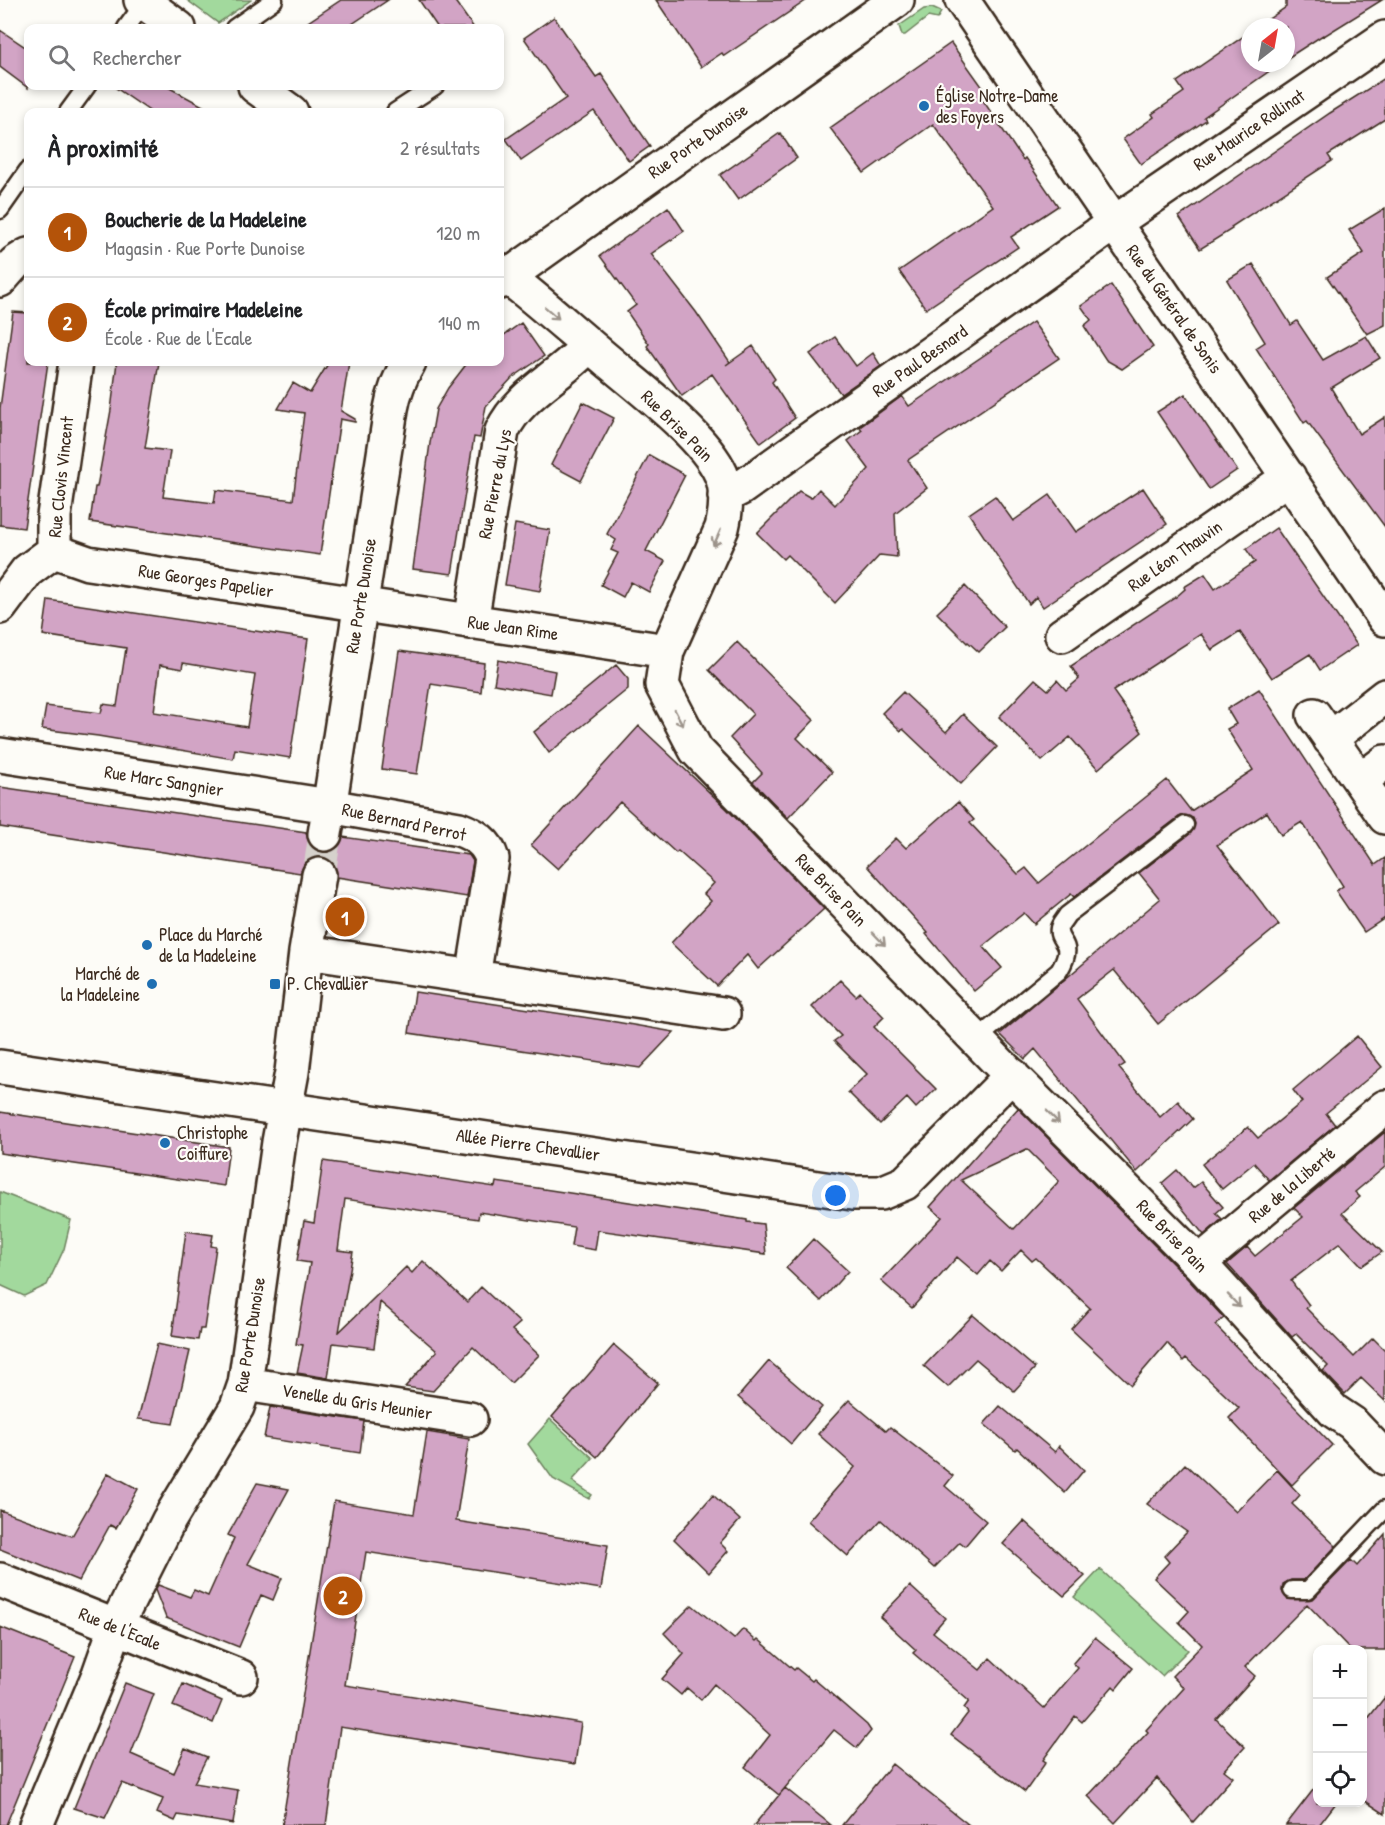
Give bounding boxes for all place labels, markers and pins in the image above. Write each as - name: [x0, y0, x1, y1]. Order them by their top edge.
- place label: Église Notre-Dame des Foyers: [936, 83, 1058, 129]
- marker: Église Notre-Dame des Foyers: [917, 99, 931, 113]
- pin: 1: [326, 894, 364, 940]
- place label: Place du Marché de la Madeleine: [159, 922, 263, 968]
- marker: Place du Marché de la Madeleine: [140, 938, 154, 952]
- place label: Marché de la Madeleine: [61, 961, 140, 1007]
- place label: P. Chevallier: [287, 971, 368, 996]
- marker: Marché de la Madeleine: [145, 977, 159, 991]
- marker: P. Chevallier: [268, 977, 282, 991]
- place label: Christophe Coiffure: [177, 1120, 248, 1166]
- marker: Christophe Coiffure: [158, 1136, 172, 1150]
- pin: 2: [324, 1574, 362, 1618]

